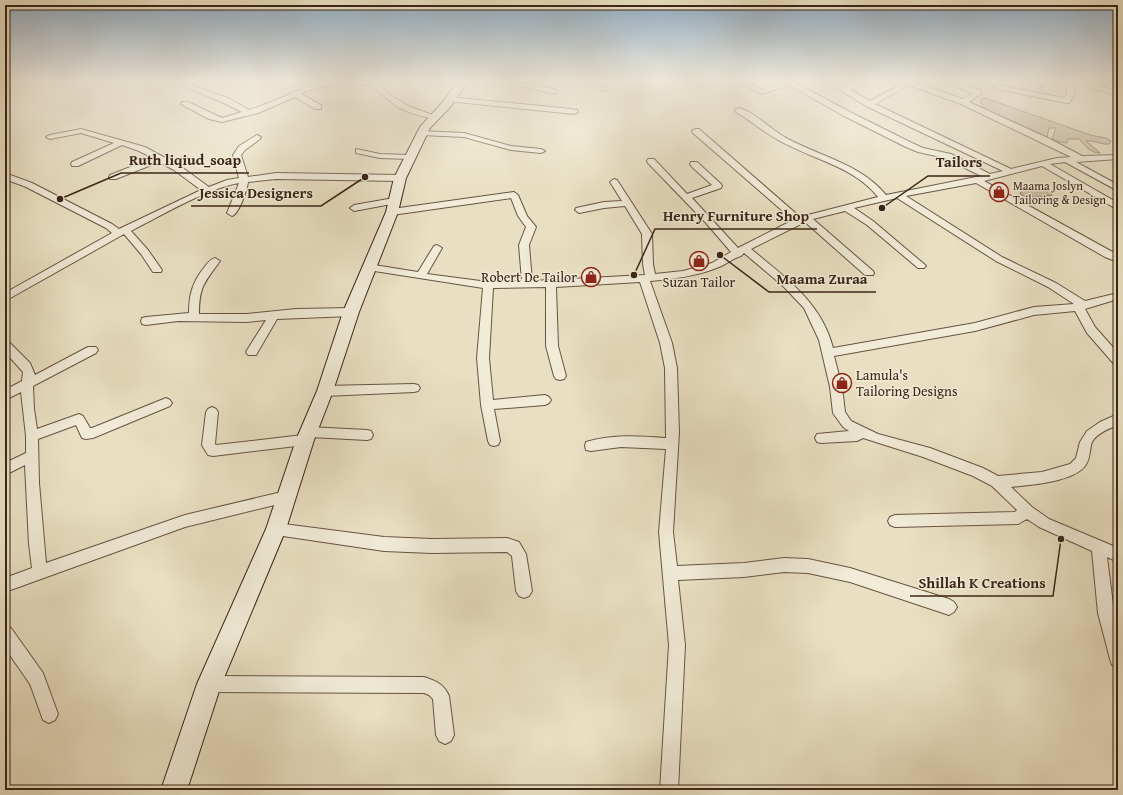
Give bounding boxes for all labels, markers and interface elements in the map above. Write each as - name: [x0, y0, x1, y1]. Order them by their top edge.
- callout: Ruth liqiud_soap: [121, 146, 249, 173]
- text: Ruth liqiud_soap: [129, 149, 241, 170]
- callout: Tailors: [928, 149, 990, 176]
- text: Tailors: [936, 151, 982, 172]
- place label: Maama Joslyn Tailoring & Design: [1013, 177, 1106, 208]
- callout: Jessica Designers: [191, 179, 321, 206]
- shop icon: Maama Joslyn Tailoring & Design: [988, 181, 1010, 203]
- text: Jessica Designers: [196, 182, 313, 203]
- callout: Henry Furniture Shop: [655, 202, 817, 229]
- text: Henry Furniture Shop: [663, 205, 810, 226]
- shop icon: Suzan Tailor: [688, 250, 710, 272]
- callout: Maama Zuraa: [769, 265, 876, 292]
- shop icon: Robert De Tailor: [580, 266, 602, 288]
- place label: Robert De Tailor: [481, 267, 577, 287]
- text: Maama Zuraa: [776, 268, 868, 289]
- place label: Suzan Tailor: [663, 272, 736, 292]
- place label: Lamula's Tailoring Designs: [856, 365, 957, 401]
- shop icon: Lamula's Tailoring Designs: [831, 372, 853, 394]
- callout: Shillah K Creations: [910, 569, 1053, 596]
- text: Shillah K Creations: [918, 572, 1046, 593]

